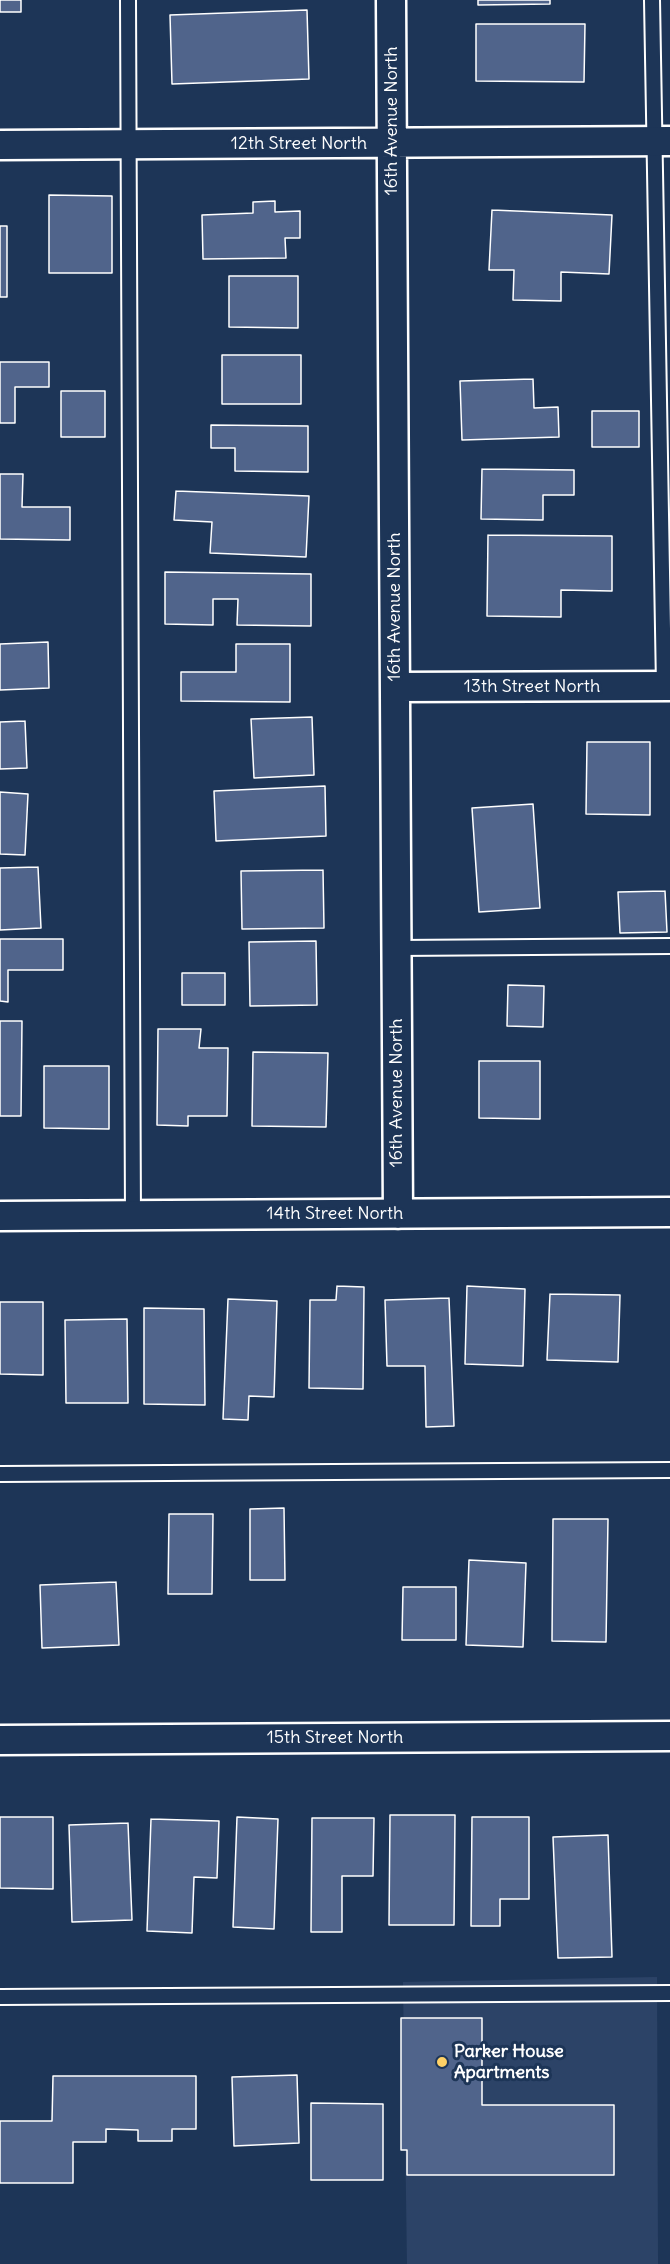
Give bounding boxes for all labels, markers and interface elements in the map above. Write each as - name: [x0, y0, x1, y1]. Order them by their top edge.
- street label: 16th Avenue North: [381, 46, 403, 196]
- street label: 12th Street North: [231, 133, 367, 155]
- street label: 16th Avenue North: [384, 532, 406, 682]
- street label: 13th Street North: [464, 676, 600, 698]
- street label: 16th Avenue North: [386, 1018, 408, 1168]
- street label: 14th Street North: [267, 1203, 403, 1225]
- street label: 15th Street North: [267, 1727, 403, 1749]
- place label: Parker House Apartments: [454, 2041, 564, 2084]
- marker: Parker House Apartments: [435, 2055, 449, 2069]

